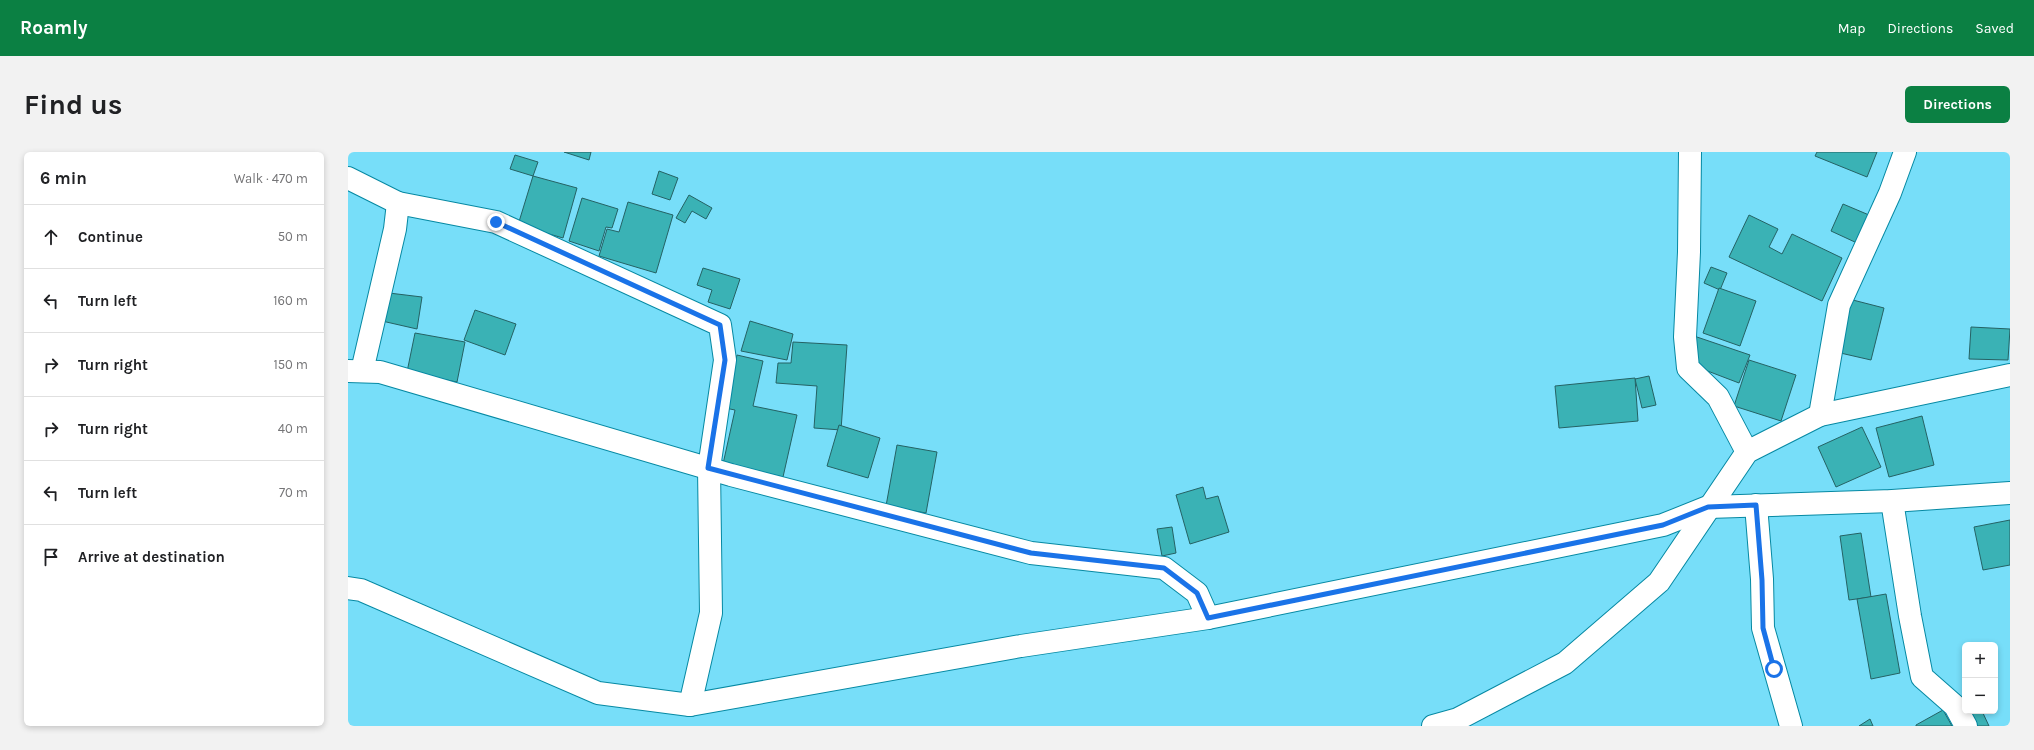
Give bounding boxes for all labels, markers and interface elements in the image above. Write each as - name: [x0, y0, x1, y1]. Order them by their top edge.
- text: Roamly: [20, 17, 87, 39]
- text: Map: [1838, 20, 1866, 37]
- text: Directions: [1888, 20, 1953, 37]
- text: Saved: [1975, 20, 2014, 37]
- button: Directions: [1905, 86, 2010, 123]
- text: Find us: [24, 88, 123, 121]
- text: 6 min: [40, 168, 87, 188]
- text: Walk · 470 m: [234, 171, 308, 186]
- route end: [487, 213, 505, 231]
- icon: ahead: [40, 226, 62, 248]
- text: Continue: [78, 228, 143, 246]
- text: 50 m: [278, 229, 308, 244]
- icon: left: [40, 290, 62, 312]
- text: Turn left: [78, 292, 137, 310]
- text: 160 m: [273, 293, 308, 308]
- icon: right: [40, 354, 62, 376]
- text: Turn right: [78, 356, 148, 374]
- text: 150 m: [273, 357, 308, 372]
- icon: right: [40, 418, 62, 440]
- text: Turn right: [78, 420, 148, 438]
- text: 40 m: [278, 421, 308, 436]
- icon: left: [40, 482, 62, 504]
- text: Turn left: [78, 484, 137, 502]
- text: 70 m: [279, 485, 308, 500]
- icon: arrive: [40, 546, 62, 568]
- text: Arrive at destination: [78, 548, 225, 566]
- map controls: [1962, 642, 1998, 714]
- button: +: [1962, 642, 1998, 678]
- route start: [1765, 660, 1783, 678]
- button: −: [1962, 678, 1998, 714]

